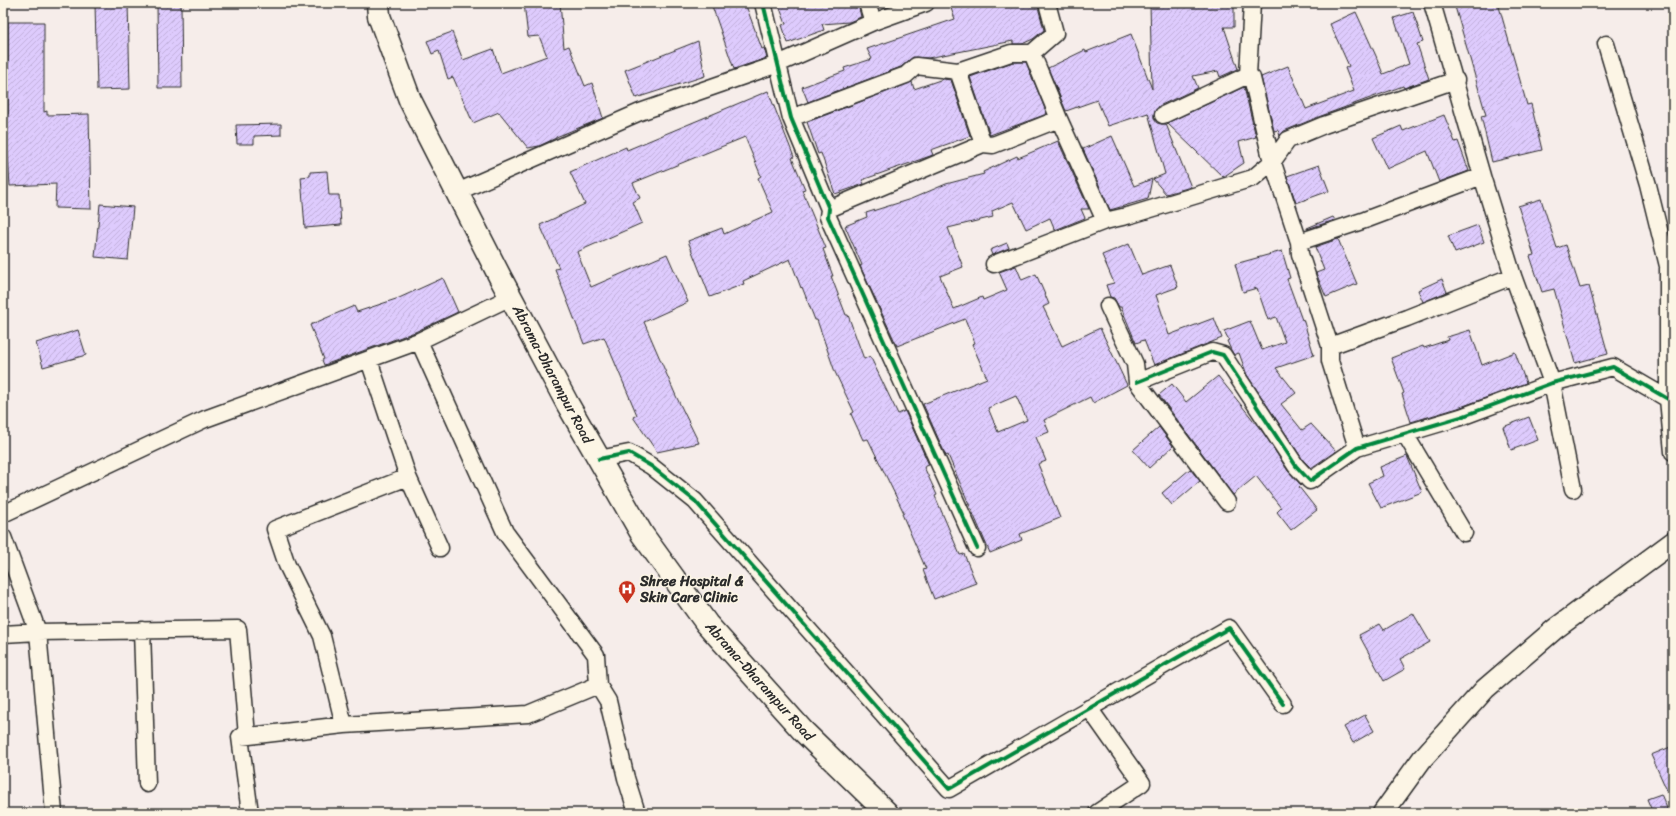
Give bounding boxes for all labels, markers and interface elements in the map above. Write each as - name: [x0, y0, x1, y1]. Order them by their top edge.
- street label: Abrama-Dharampur Road: [505, 299, 601, 450]
- place label: Shree Hospital & Skin Care Clinic: [639, 569, 744, 610]
- hospital icon: Shree Hospital & Skin Care Clinic: [617, 579, 637, 604]
- street label: Abrama-Dharampur Road: [698, 615, 822, 748]

